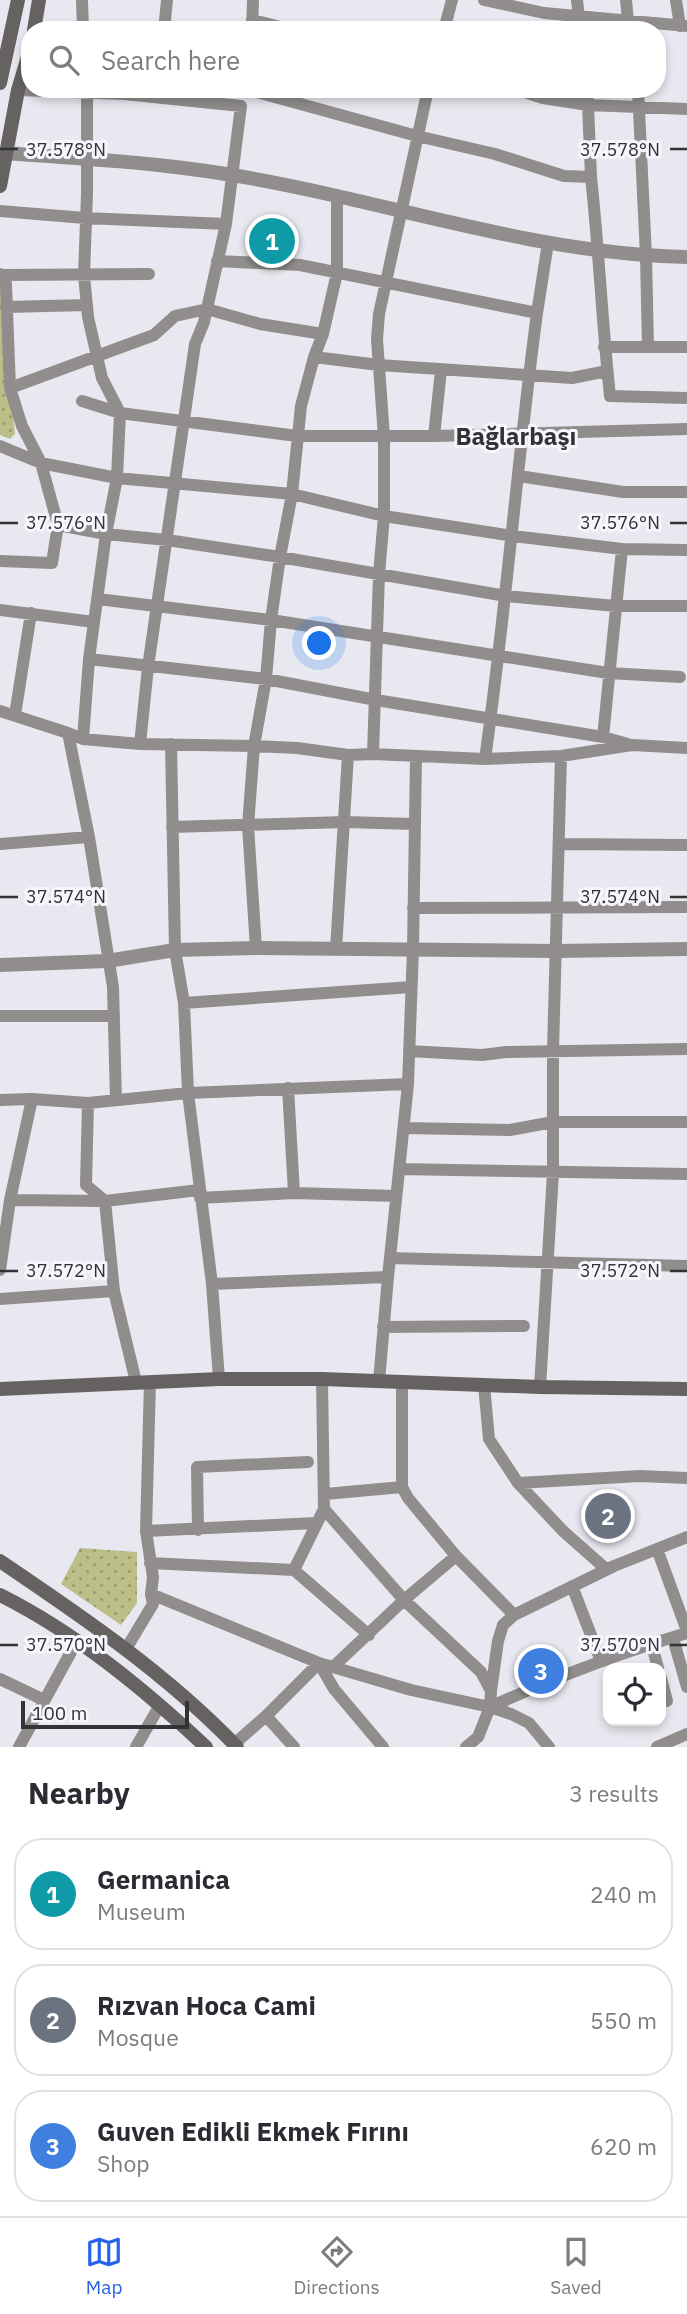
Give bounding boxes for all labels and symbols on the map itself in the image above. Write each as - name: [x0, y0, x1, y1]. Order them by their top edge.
- text: 37.578°N: [26, 138, 106, 161]
- text: 37.578°N: [580, 138, 660, 161]
- pin: 1: [249, 215, 295, 267]
- district label: Bağlarbaşı: [456, 420, 576, 452]
- text: 37.576°N: [26, 511, 106, 534]
- text: 37.576°N: [580, 511, 660, 534]
- your location: [302, 626, 336, 660]
- text: 37.574°N: [26, 885, 106, 908]
- text: 37.574°N: [580, 885, 660, 908]
- text: 37.572°N: [26, 1259, 106, 1282]
- text: 37.572°N: [580, 1259, 660, 1282]
- pin: 2: [585, 1490, 631, 1542]
- text: 37.570°N: [26, 1633, 106, 1656]
- text: 37.570°N: [580, 1633, 660, 1656]
- pin: 3: [518, 1645, 564, 1697]
- scale bar: [21, 1698, 189, 1730]

